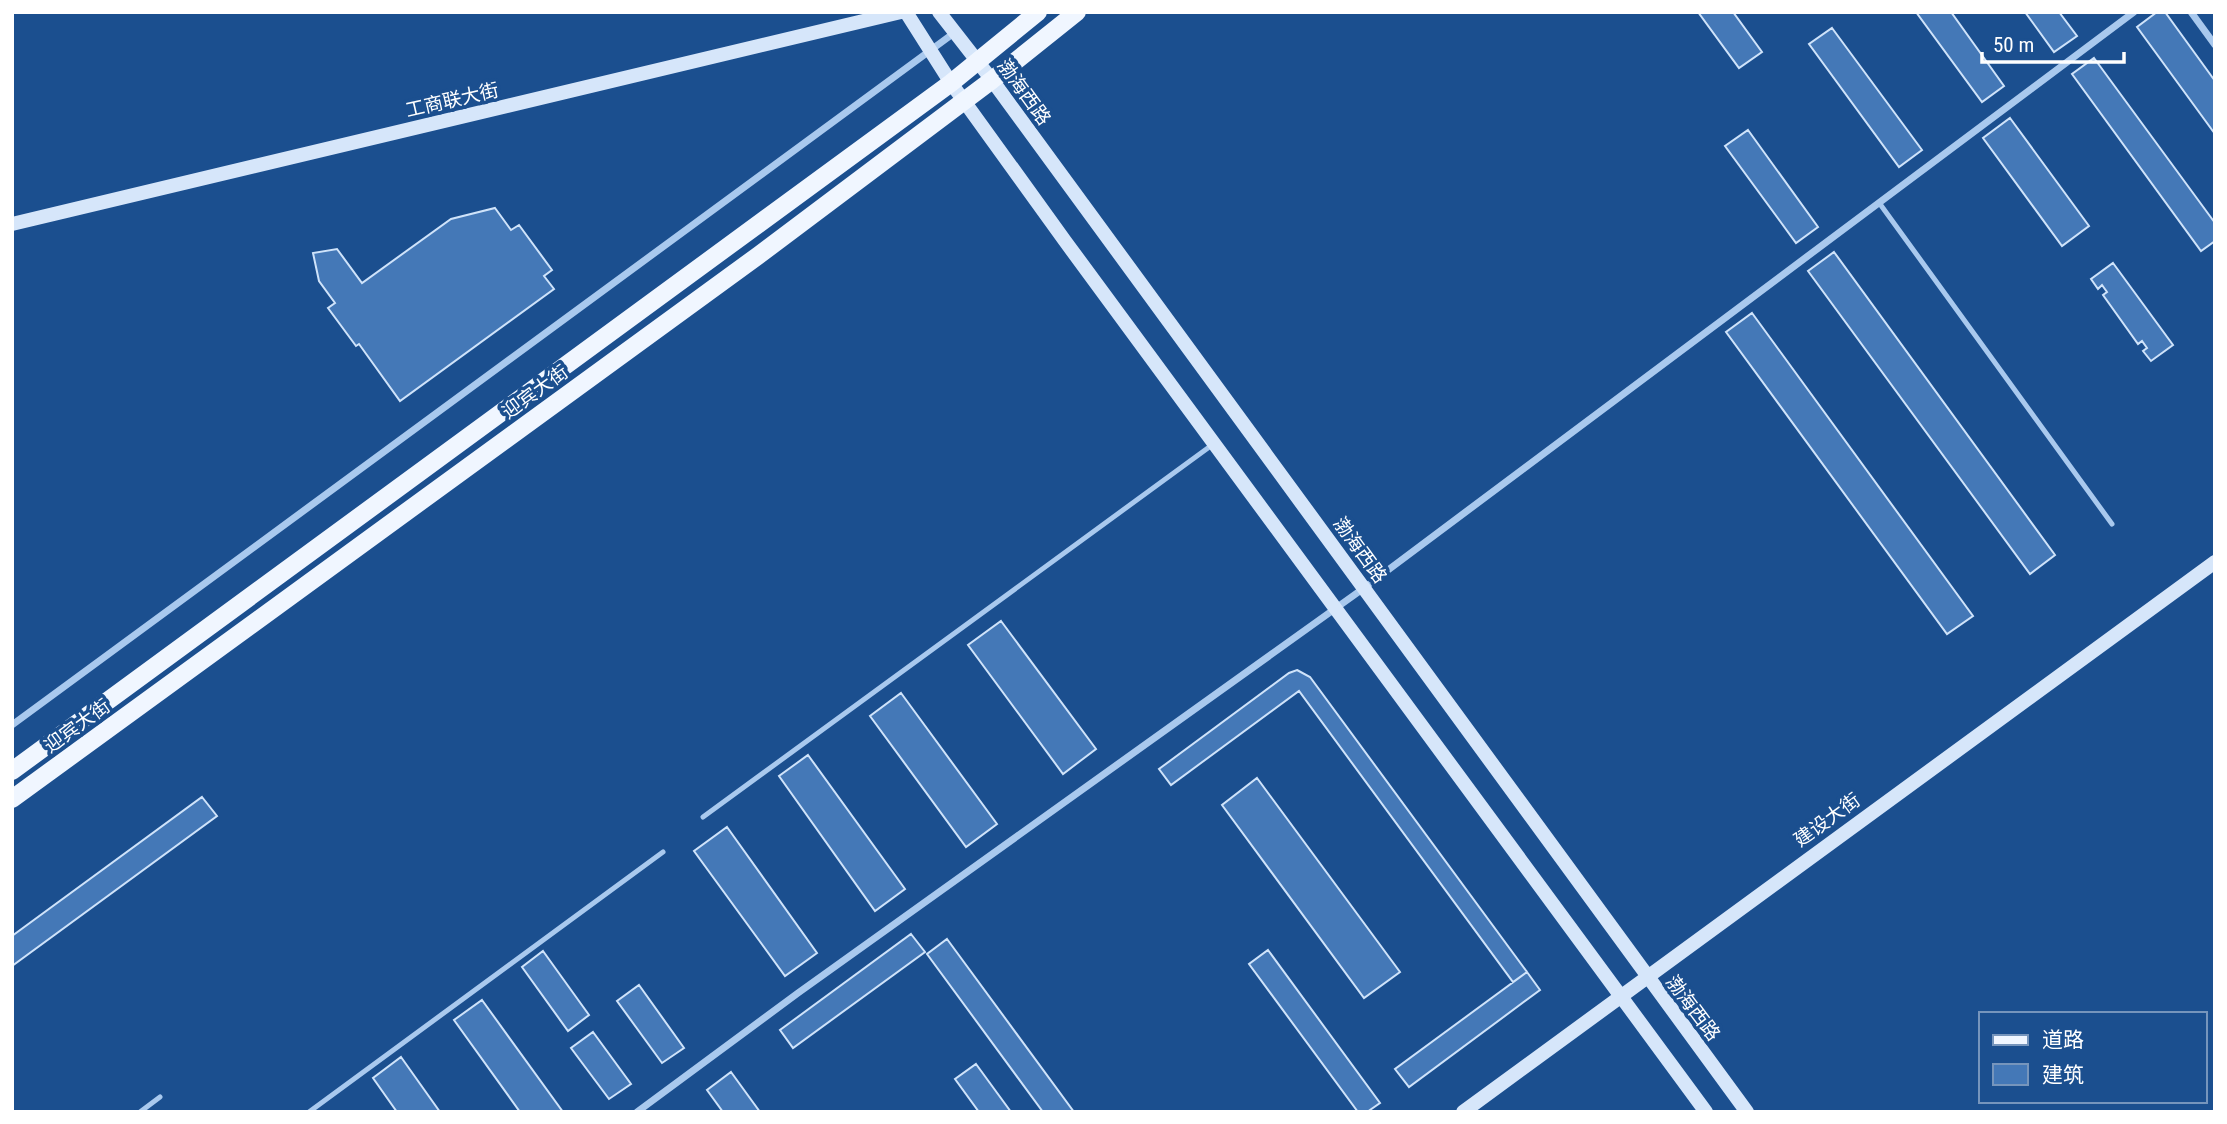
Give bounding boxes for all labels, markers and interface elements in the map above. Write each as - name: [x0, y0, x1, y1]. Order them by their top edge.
- scale bar: [1982, 21, 2124, 65]
- text: 50 m: [1993, 33, 2034, 57]
- street label: 渤海西路: [992, 54, 1056, 130]
- street label: 工商联大街: [403, 78, 501, 122]
- street label: 迎宾大街: [497, 360, 573, 424]
- street label: 渤海西路: [1328, 512, 1392, 588]
- street label: 迎宾大街: [39, 694, 115, 758]
- street label: 建设大街: [1789, 788, 1865, 852]
- street label: 渤海西路: [1661, 971, 1725, 1045]
- legend: [1979, 1012, 2206, 1103]
- text: 道路: [2042, 1028, 2084, 1052]
- text: 建筑: [2042, 1063, 2084, 1087]

